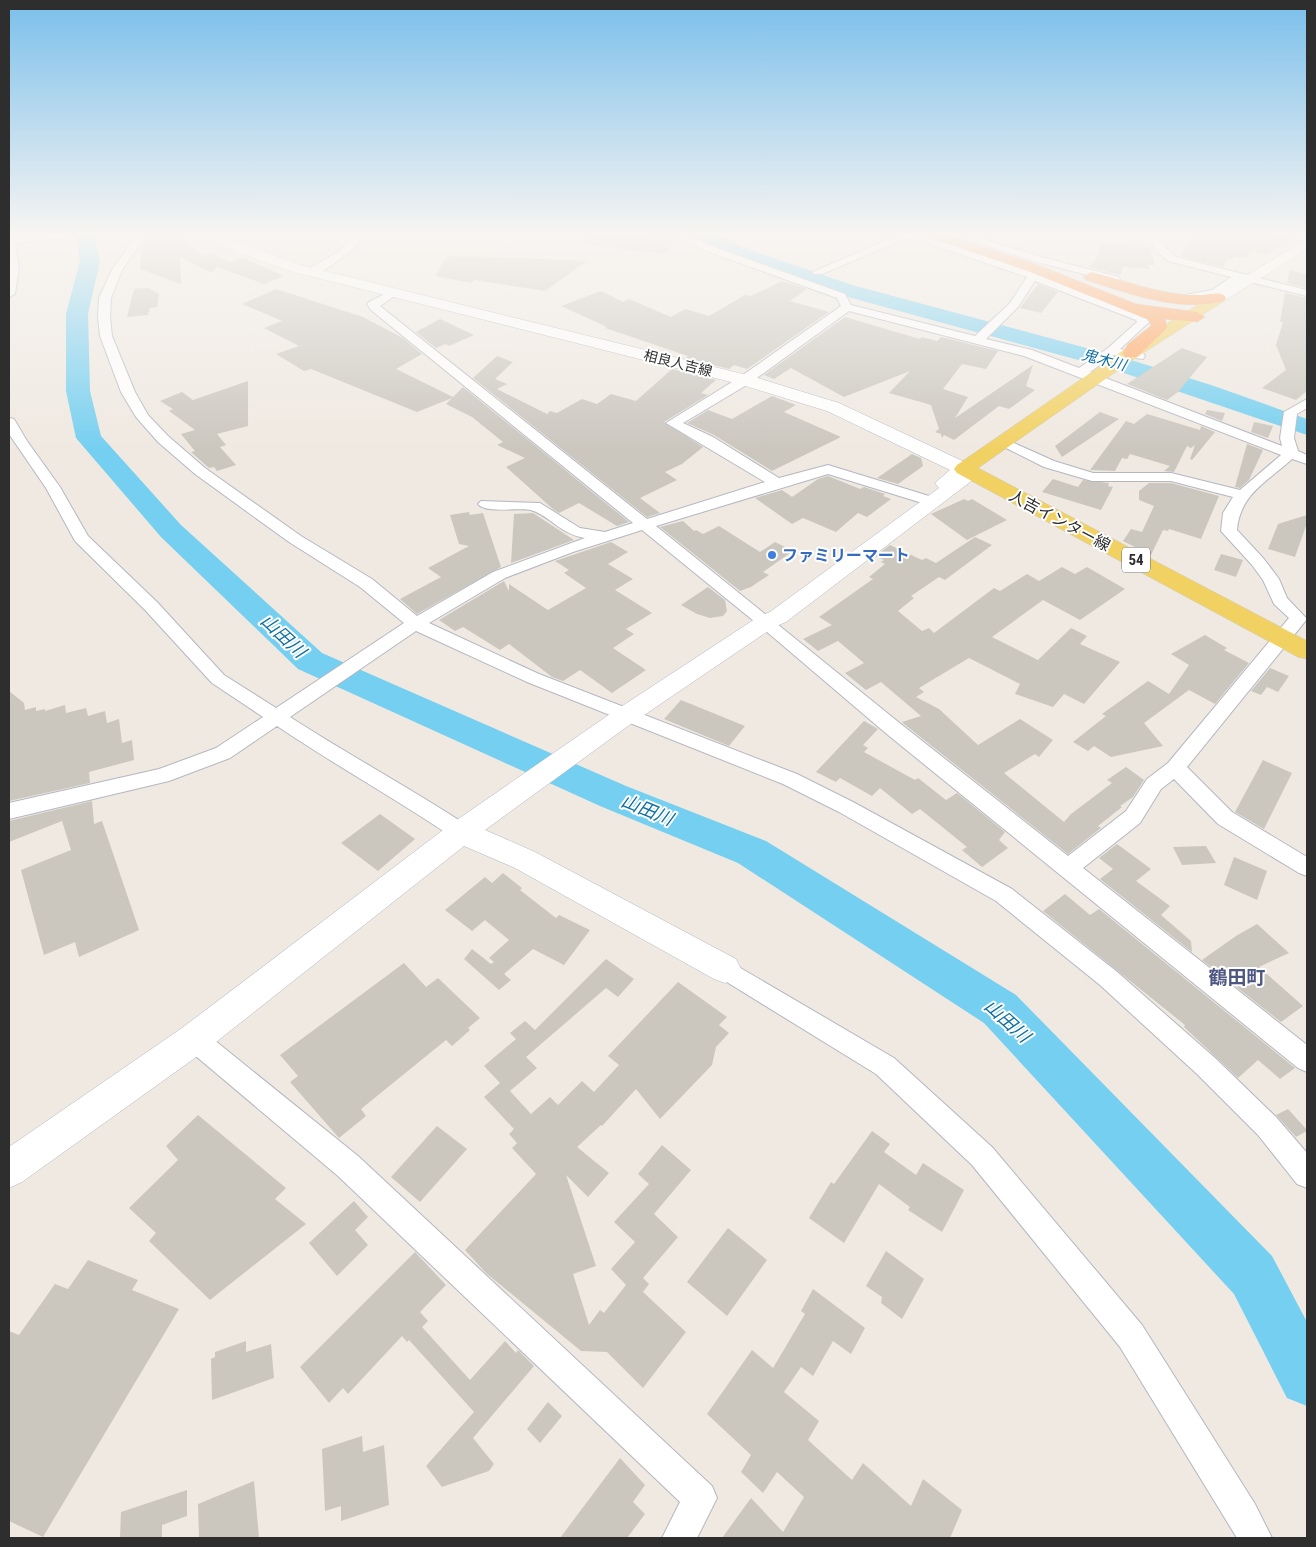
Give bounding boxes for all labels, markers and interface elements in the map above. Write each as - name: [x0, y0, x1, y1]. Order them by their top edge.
- water label: 鬼木川: [1080, 345, 1130, 375]
- street label: 相良人吉線: [642, 347, 714, 379]
- street label: 人吉インター線: [1006, 486, 1114, 555]
- place label: ファミリーマート: [782, 546, 910, 565]
- road number: 54: [1122, 548, 1150, 572]
- marker: ファミリーマート: [766, 549, 778, 561]
- water label: 山田川: [256, 610, 312, 663]
- water label: 山田川: [618, 790, 678, 830]
- district label: 鶴田町: [1208, 966, 1266, 989]
- water label: 山田川: [980, 995, 1036, 1048]

